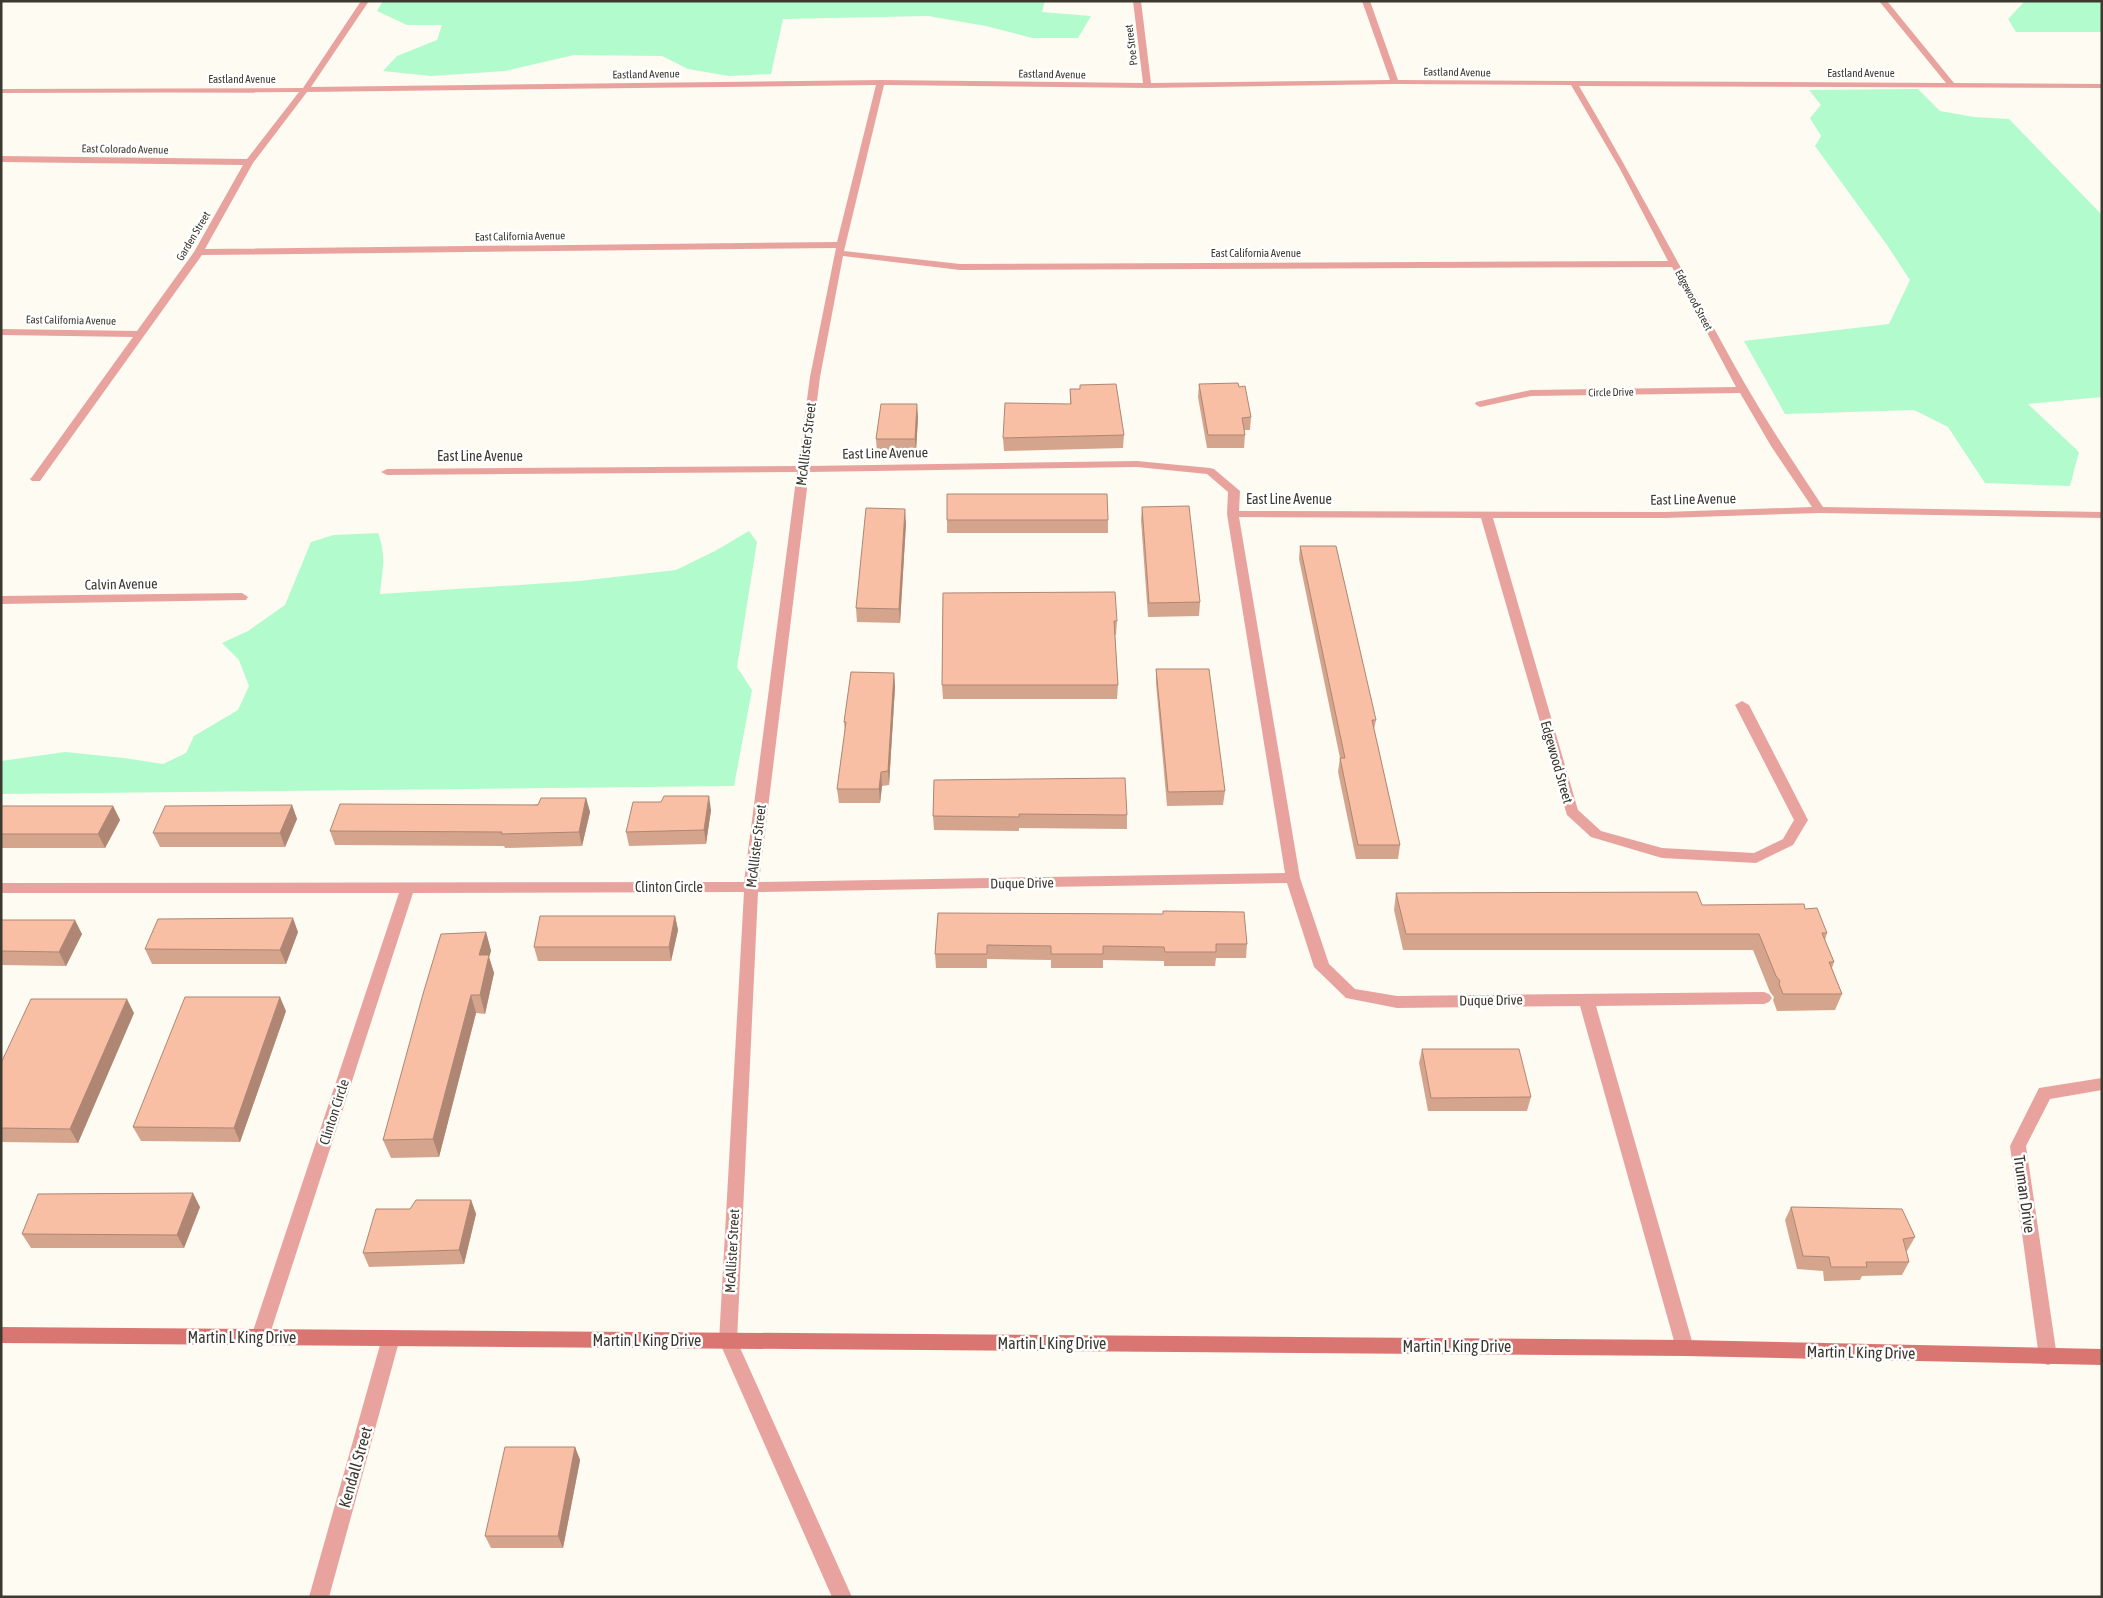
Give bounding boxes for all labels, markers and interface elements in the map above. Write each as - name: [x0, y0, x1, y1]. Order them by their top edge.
- street label: Poe Street: [1123, 24, 1139, 66]
- street label: Eastland Avenue: [1423, 65, 1491, 79]
- street label: Eastland Avenue: [612, 67, 680, 81]
- street label: Eastland Avenue: [1018, 67, 1086, 81]
- street label: Eastland Avenue: [1827, 67, 1895, 79]
- street label: Eastland Avenue: [208, 73, 276, 85]
- street label: East Colorado Avenue: [81, 142, 169, 156]
- street label: Garden Street: [174, 209, 212, 263]
- street label: East California Avenue: [475, 229, 565, 243]
- street label: East California Avenue: [1211, 247, 1301, 259]
- street label: Edgewood Street: [1673, 268, 1715, 332]
- street label: East California Avenue: [26, 313, 116, 327]
- street label: Circle Drive: [1588, 386, 1634, 398]
- street label: McAllister Street: [793, 401, 819, 487]
- street label: East Line Avenue: [842, 444, 928, 462]
- street label: East Line Avenue: [437, 448, 523, 464]
- street label: East Line Avenue: [1650, 490, 1736, 508]
- street label: East Line Avenue: [1246, 491, 1332, 507]
- street label: Calvin Avenue: [84, 575, 158, 593]
- street label: Edgewood Street: [1538, 719, 1576, 805]
- street label: McAllister Street: [743, 803, 769, 889]
- street label: Duque Drive: [990, 874, 1054, 892]
- street label: Clinton Circle: [635, 879, 703, 895]
- street label: Duque Drive: [1459, 991, 1523, 1009]
- street label: Clinton Circle: [316, 1077, 352, 1147]
- street label: Truman Drive: [2011, 1154, 2039, 1234]
- street label: McAllister Street: [722, 1209, 742, 1293]
- street label: Martin L King Drive: [188, 1328, 296, 1347]
- street label: Martin L King Drive: [593, 1331, 701, 1350]
- street label: Martin L King Drive: [998, 1334, 1106, 1353]
- street label: Martin L King Drive: [1403, 1337, 1511, 1356]
- street label: Martin L King Drive: [1806, 1342, 1916, 1363]
- street label: Kendall Street: [335, 1424, 375, 1510]

